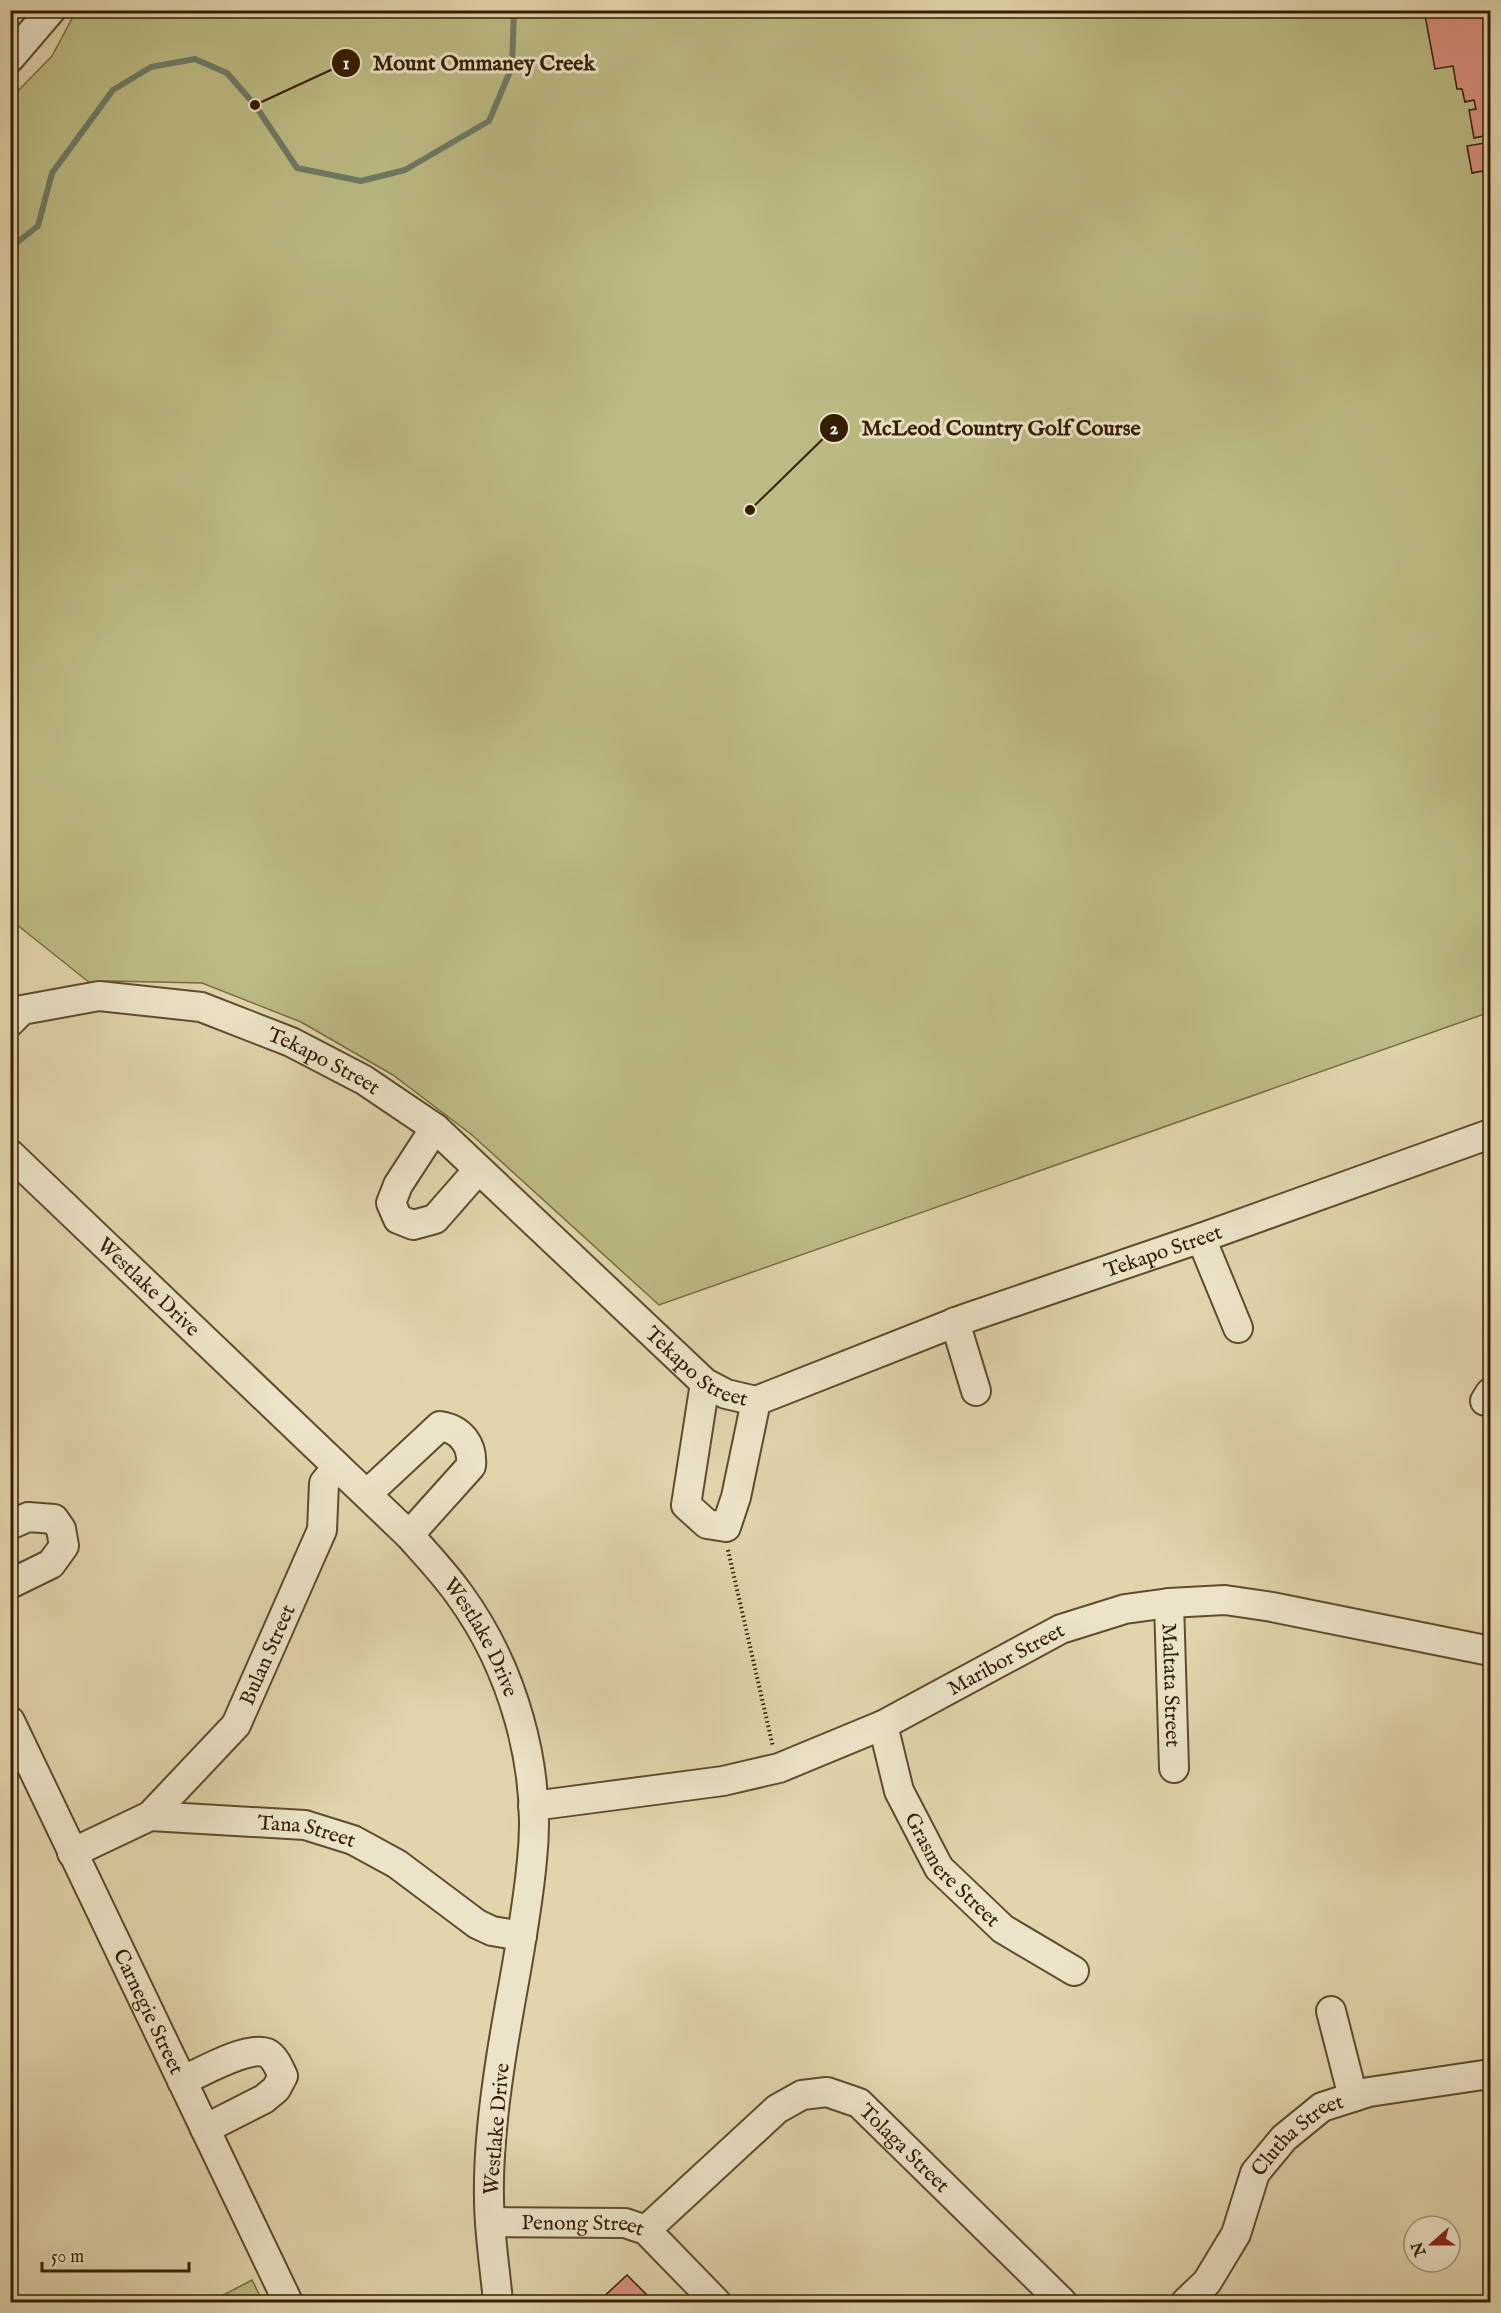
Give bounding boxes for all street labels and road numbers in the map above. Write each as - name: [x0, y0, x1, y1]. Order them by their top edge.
- street label: Tekapo Street: [263, 1022, 385, 1102]
- street label: Tekapo Street: [1101, 1220, 1226, 1285]
- street label: Westlake Drive: [91, 1232, 205, 1343]
- street label: Tekapo Street: [639, 1321, 750, 1414]
- street label: Westlake Drive: [437, 1573, 523, 1701]
- street label: Bulan Street: [234, 1601, 302, 1710]
- street label: Maribor Street: [943, 1618, 1070, 1703]
- street label: Maltata Street: [1155, 1623, 1185, 1747]
- street label: Grasmere Street: [898, 1808, 1005, 1934]
- street label: Tana Street: [257, 1810, 359, 1855]
- street label: Carnegie Street: [106, 1945, 189, 2079]
- street label: Westlake Drive: [478, 2062, 517, 2196]
- street label: Clutha Street: [1246, 2089, 1347, 2182]
- street label: Tolaga Street: [852, 2098, 955, 2199]
- street label: Penong Street: [521, 2210, 647, 2243]

